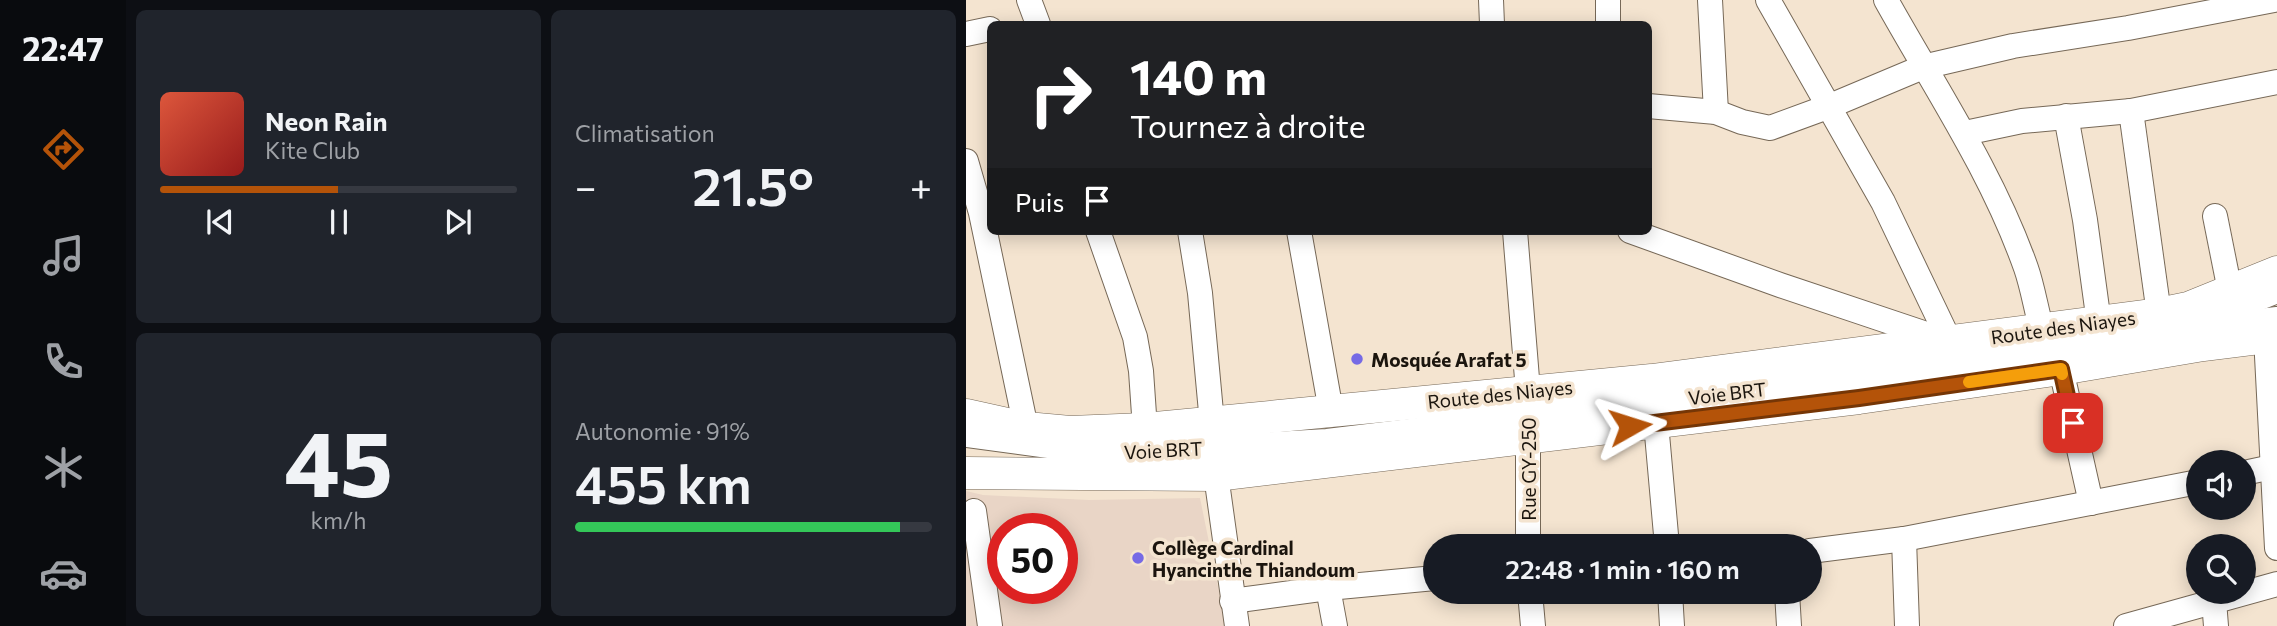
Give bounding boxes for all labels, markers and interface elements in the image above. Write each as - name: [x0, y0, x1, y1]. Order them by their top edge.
- text: 22:47: [22, 28, 104, 68]
- text: 140 m: [1130, 45, 1267, 105]
- icon: right: [1015, 49, 1106, 140]
- text: Neon Rain: [265, 105, 388, 136]
- text: Tournez à droite: [1130, 105, 1366, 145]
- text: Climatisation: [575, 119, 715, 147]
- icon: directions: [39, 125, 88, 174]
- text: Kite Club: [265, 136, 360, 164]
- text: 21.5°: [692, 153, 814, 217]
- text: −: [575, 162, 597, 209]
- text: +: [910, 162, 932, 209]
- icon: arrive: [1078, 182, 1116, 220]
- text: Puis: [1015, 186, 1064, 217]
- icon: previous: [201, 203, 239, 241]
- icon: pause: [320, 203, 358, 241]
- icon: next: [439, 203, 477, 241]
- icon: music: [39, 231, 88, 280]
- street label: Route des Niayes: [1989, 305, 2137, 349]
- icon: phone: [39, 337, 88, 386]
- place label: Mosquée Arafat 5: [1371, 348, 1527, 371]
- marker: Mosquée Arafat 5: [1349, 351, 1365, 367]
- street label: Route des Niayes: [1426, 375, 1574, 413]
- street label: Voie BRT: [1687, 377, 1767, 409]
- position arrow: [1593, 389, 1667, 463]
- pin: [2043, 393, 2103, 453]
- text: 45: [284, 404, 393, 516]
- icon: arrive: [2054, 404, 2092, 442]
- text: Autonomie · 91%: [575, 417, 750, 445]
- street label: Rue GY-250: [1517, 417, 1540, 521]
- street label: Voie BRT: [1123, 436, 1203, 464]
- icon: climate: [39, 443, 88, 492]
- map controls: [2186, 450, 2256, 604]
- button: sound: [2186, 450, 2256, 520]
- text: 455 km: [575, 451, 752, 515]
- text: km/h: [311, 506, 366, 534]
- speed limit sign: 50: [987, 513, 1078, 604]
- button: search: [2186, 534, 2256, 604]
- place label: Collège Cardinal Hyancinthe Thiandoum: [1152, 536, 1355, 581]
- icon: car: [39, 549, 88, 598]
- marker: Collège Cardinal Hyancinthe Thiandoum: [1130, 550, 1146, 566]
- text: 22:48 · 1 min · 160 m: [1505, 553, 1740, 584]

